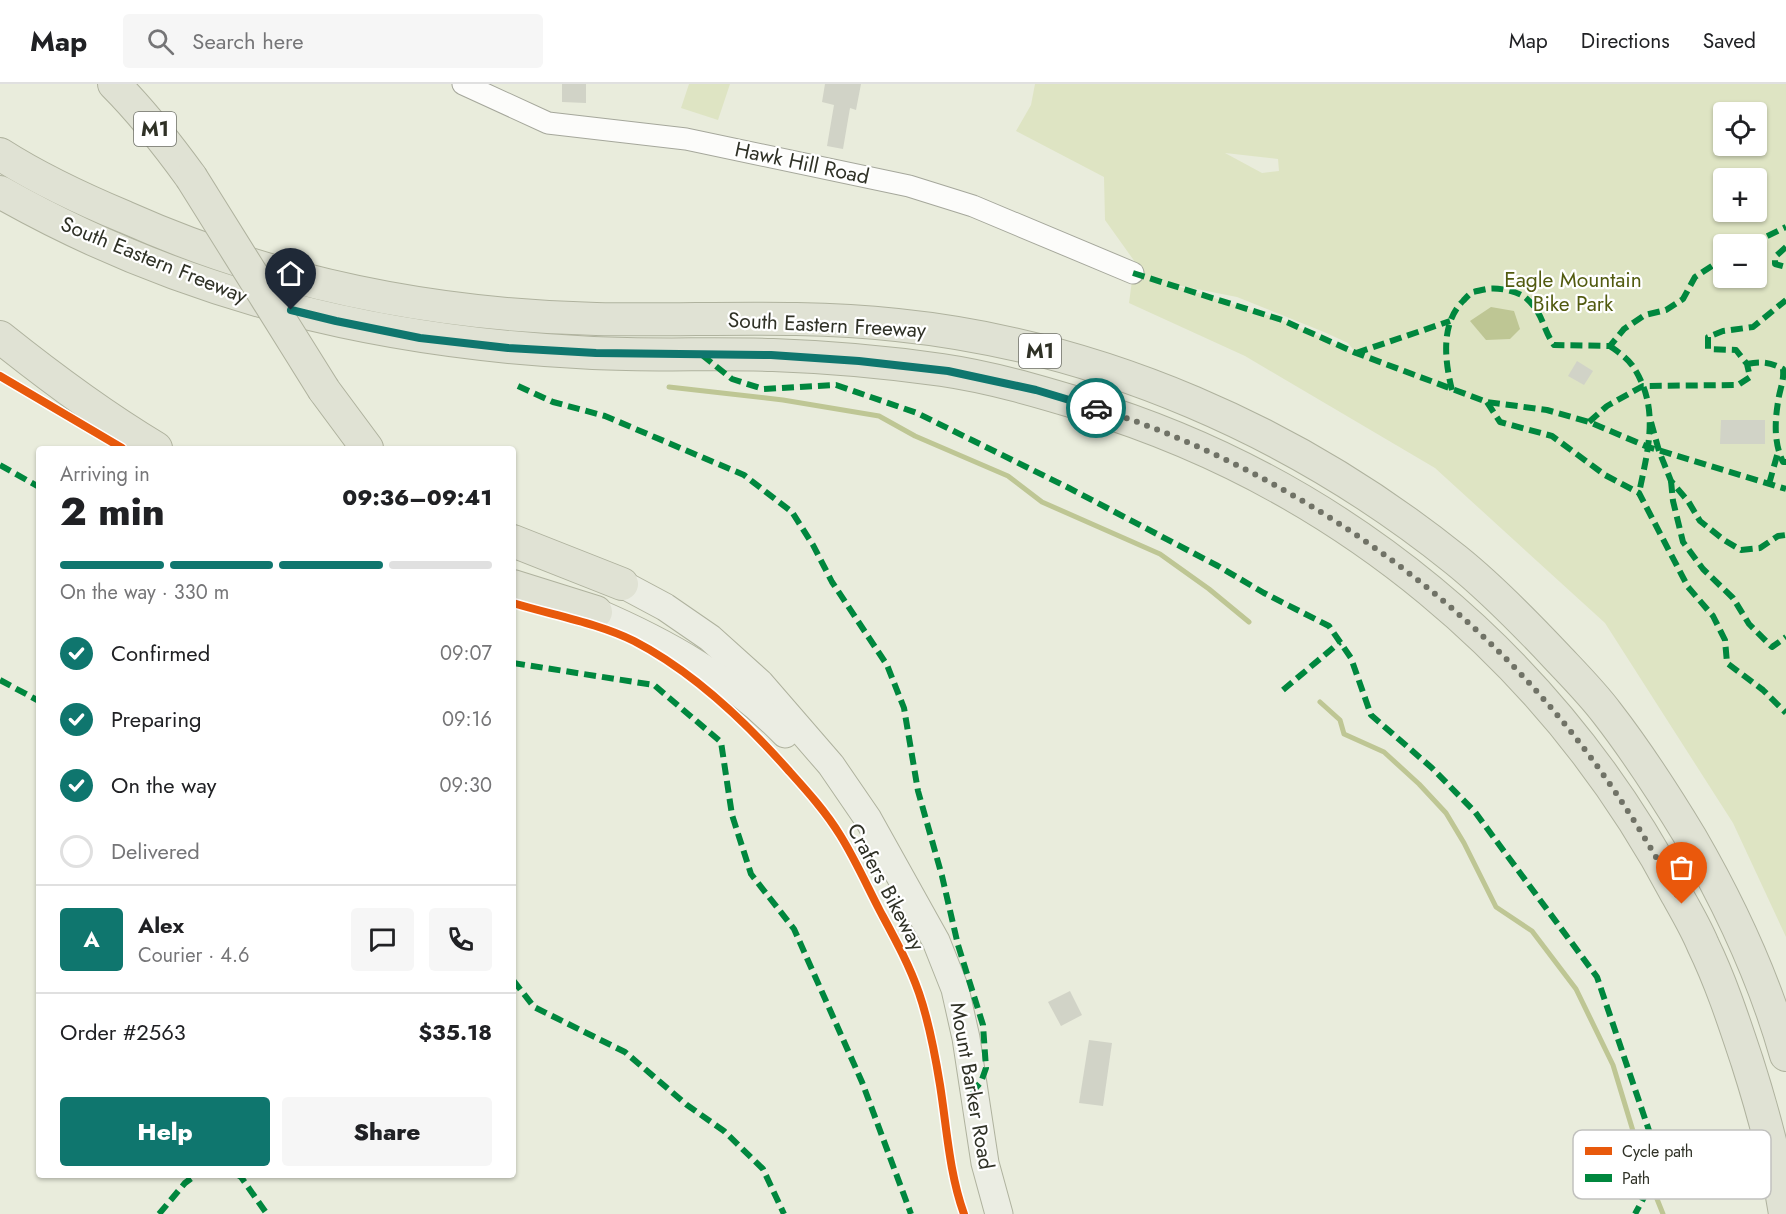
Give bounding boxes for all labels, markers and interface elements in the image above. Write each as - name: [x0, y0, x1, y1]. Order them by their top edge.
- search box: [123, 14, 543, 68]
- text: Map: [30, 21, 87, 62]
- icon: search: [144, 25, 177, 58]
- text: Search here: [192, 25, 304, 57]
- text: Map: [1509, 26, 1548, 56]
- text: Directions: [1581, 26, 1670, 56]
- text: Saved: [1703, 26, 1756, 56]
- map controls: [1713, 102, 1767, 288]
- button: locate: [1713, 102, 1767, 156]
- road number: M1: [134, 112, 176, 146]
- street label: Hawk Hill Road: [732, 134, 872, 192]
- button: +: [1713, 168, 1767, 222]
- street label: South Eastern Freeway: [56, 209, 252, 311]
- button: −: [1713, 234, 1767, 288]
- pin: [265, 248, 316, 310]
- icon: home: [274, 257, 307, 290]
- park label: Eagle Mountain Bike Park: [1504, 265, 1642, 319]
- street label: South Eastern Freeway: [727, 305, 928, 345]
- road number: M1: [1019, 334, 1061, 368]
- courier: [1066, 378, 1126, 438]
- icon: car: [1080, 392, 1113, 425]
- text: Arriving in: [60, 460, 150, 489]
- text: 09:36–09:41: [342, 481, 492, 513]
- text: 2 min: [60, 483, 165, 540]
- text: On the way · 330 m: [60, 578, 229, 607]
- icon: check: [60, 637, 93, 670]
- text: Confirmed: [111, 637, 210, 669]
- text: 09:07: [440, 639, 492, 668]
- icon: check: [60, 703, 93, 736]
- text: Preparing: [111, 703, 202, 735]
- text: 09:16: [442, 705, 492, 734]
- icon: check: [60, 769, 93, 802]
- text: On the way: [111, 769, 216, 801]
- text: 09:30: [440, 771, 492, 800]
- street label: Crafers Bikeway: [840, 818, 933, 957]
- text: Delivered: [111, 835, 200, 867]
- pin: [1656, 842, 1707, 904]
- icon: bag: [1665, 851, 1698, 884]
- button: chat: [351, 908, 414, 971]
- button: phone: [429, 908, 492, 971]
- text: Alex: [138, 909, 184, 941]
- text: A: [83, 923, 100, 955]
- text: Courier · 4.6: [138, 941, 250, 970]
- street label: Mount Barker Road: [943, 1000, 1001, 1172]
- text: Order #2563: [60, 1016, 186, 1048]
- text: $35.18: [418, 1016, 492, 1048]
- button: Help: [60, 1097, 270, 1166]
- button: Share: [282, 1097, 492, 1166]
- legend: [1573, 1130, 1771, 1199]
- text: Cycle path: [1622, 1140, 1693, 1163]
- text: Path: [1622, 1167, 1650, 1190]

